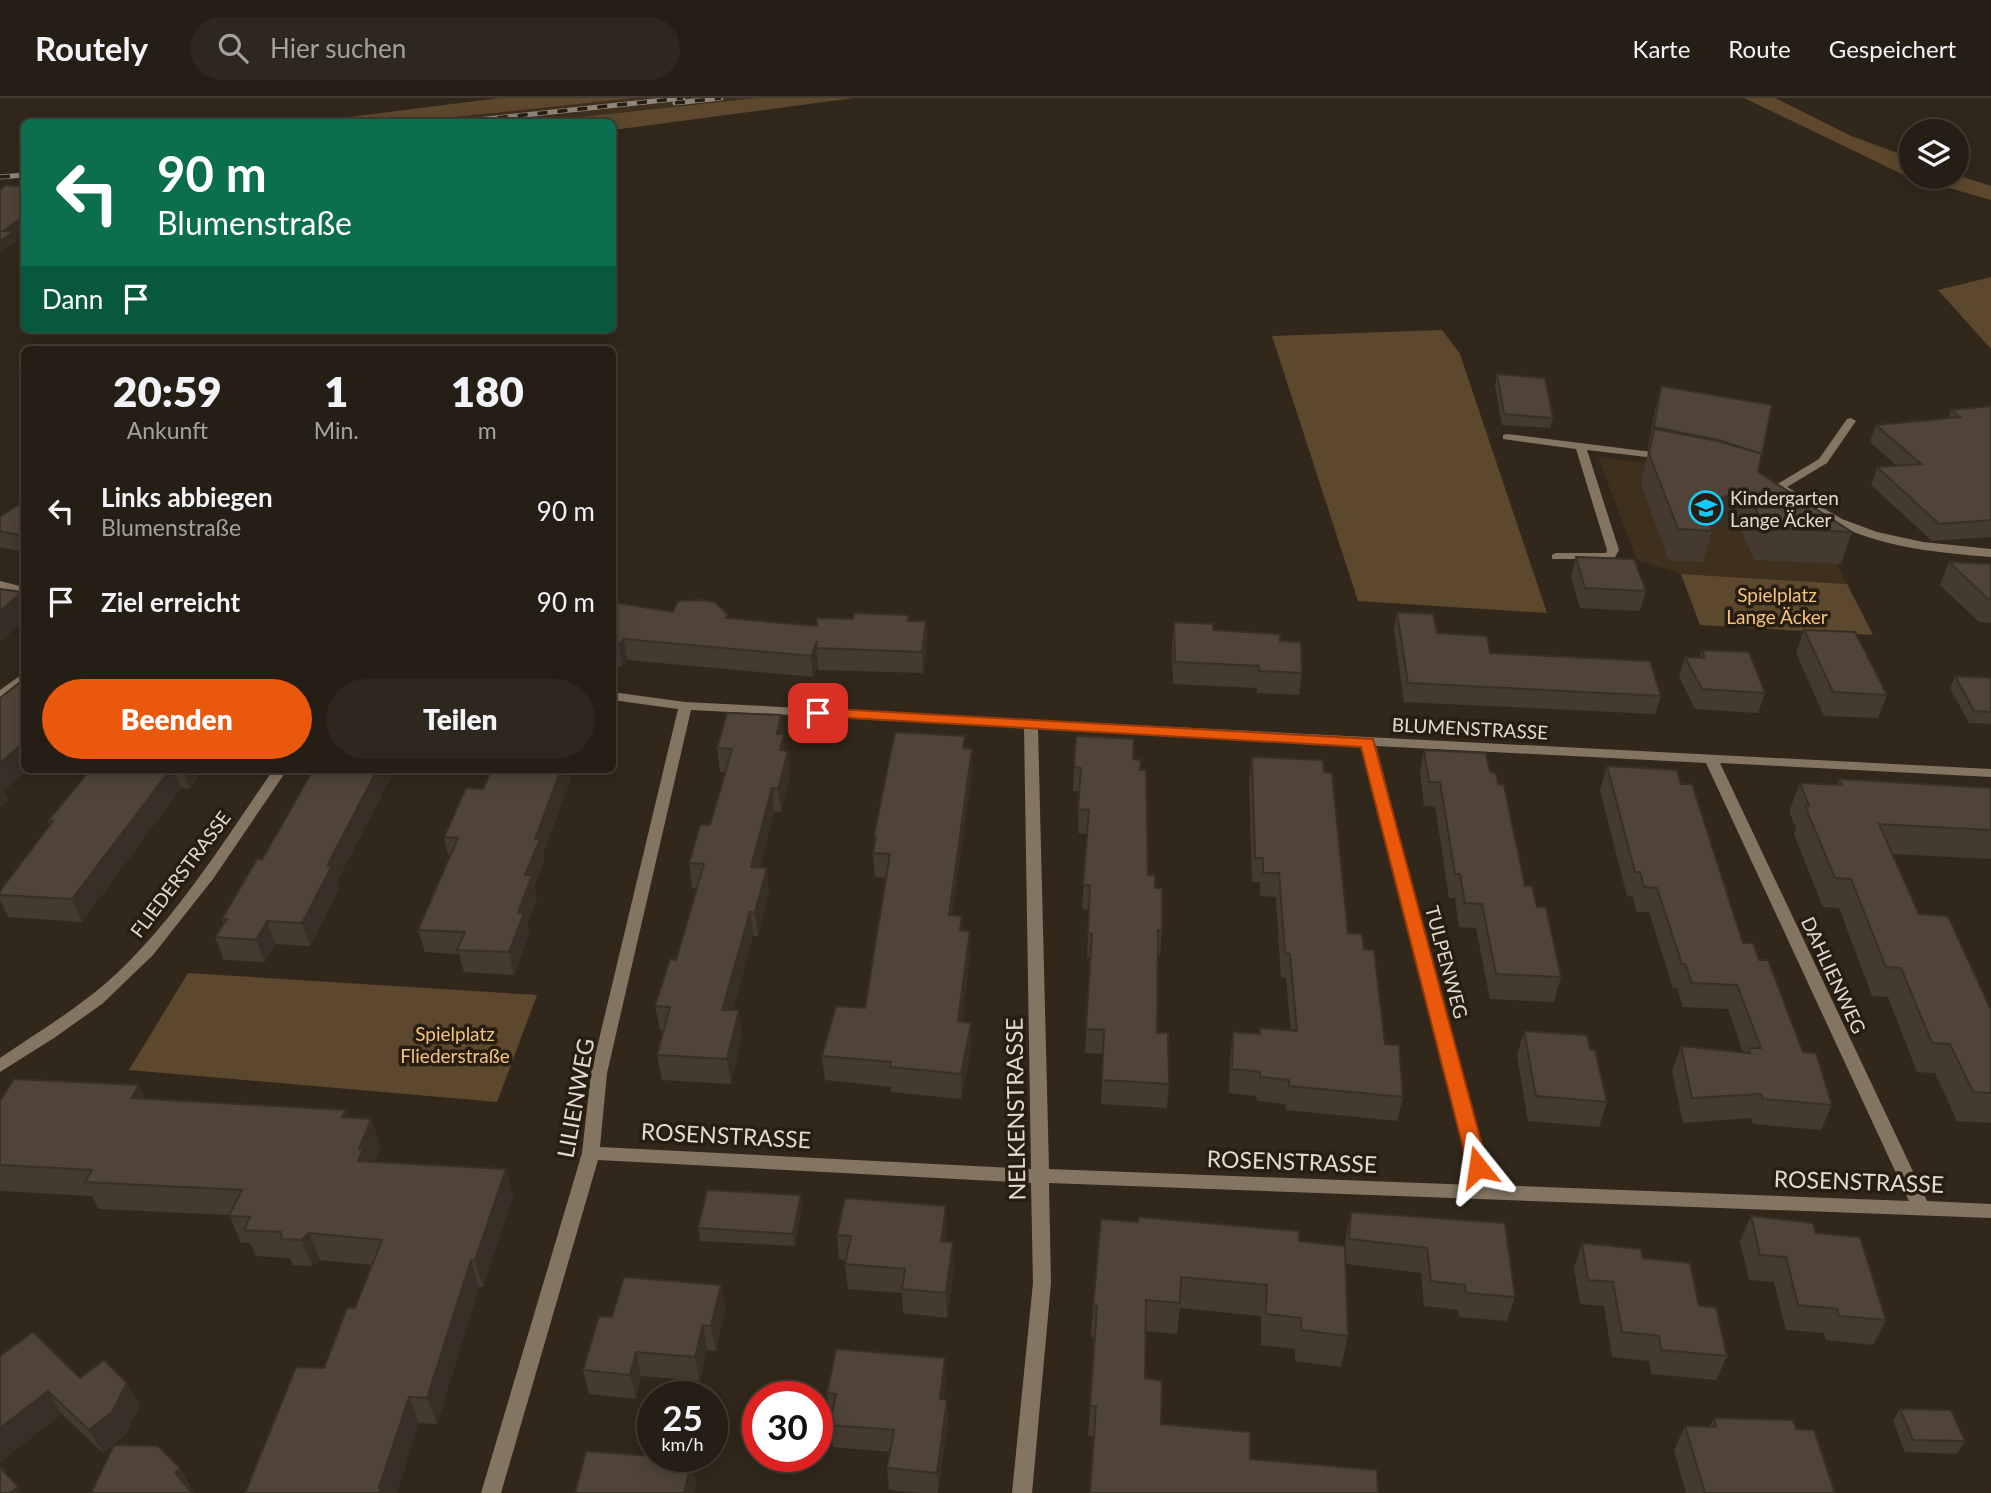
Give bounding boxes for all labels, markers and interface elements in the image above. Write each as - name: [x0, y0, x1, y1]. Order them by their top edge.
- search box: [190, 17, 680, 80]
- text: Routely: [35, 28, 148, 68]
- icon: search: [214, 29, 252, 67]
- text: Hier suchen: [270, 32, 406, 64]
- text: Karte: [1633, 34, 1690, 63]
- text: Route: [1728, 34, 1791, 63]
- text: Gespeichert: [1829, 34, 1956, 63]
- map controls: [1899, 119, 1969, 189]
- button: layers: [1899, 119, 1969, 189]
- text: 90 m: [157, 144, 267, 202]
- icon: left: [42, 147, 133, 238]
- text: Blumenstraße: [157, 203, 352, 242]
- icon: arrive: [117, 280, 155, 318]
- text: Dann: [42, 283, 103, 315]
- text: 20:59: [113, 366, 222, 416]
- text: 1: [324, 366, 348, 416]
- text: 180: [451, 366, 524, 416]
- text: Ankunft: [127, 416, 208, 444]
- text: Min.: [314, 416, 359, 444]
- text: m: [478, 416, 497, 444]
- text: Links abbiegen: [101, 481, 273, 513]
- place label: Kindergarten Lange Äcker: [1730, 486, 1839, 531]
- school or university icon: Kindergarten Lange Äcker: [1687, 489, 1725, 527]
- icon: left: [42, 492, 80, 530]
- text: 90 m: [537, 495, 595, 527]
- text: Blumenstraße: [101, 513, 241, 541]
- icon: arrive: [42, 583, 80, 621]
- park label: Spielplatz Lange Äcker: [1726, 583, 1828, 628]
- text: Ziel erreicht: [101, 586, 240, 618]
- text: 90 m: [537, 586, 595, 618]
- button: Beenden: [42, 679, 312, 759]
- button: Teilen: [326, 679, 595, 759]
- pin: [788, 683, 848, 743]
- icon: arrive: [799, 694, 837, 732]
- street label: BLUMENSTRASSE: [1391, 712, 1549, 744]
- street label: FLIEDERSTRASSE: [125, 806, 235, 942]
- street label: TULPENWEG: [1421, 903, 1473, 1021]
- street label: DAHLIENWEG: [1797, 913, 1871, 1037]
- street label: NELKENSTRASSE: [999, 1017, 1031, 1201]
- park label: Spielplatz Fliederstraße: [400, 1022, 510, 1067]
- street label: LILIENWEG: [551, 1036, 599, 1160]
- street label: ROSENSTRASSE: [640, 1117, 812, 1153]
- position arrow: [1441, 1130, 1515, 1204]
- street label: ROSENSTRASSE: [1206, 1144, 1378, 1178]
- street label: ROSENSTRASSE: [1773, 1164, 1945, 1198]
- speed limit sign: 30: [742, 1381, 833, 1472]
- text: 25: [662, 1396, 703, 1438]
- text: km/h: [661, 1433, 704, 1455]

